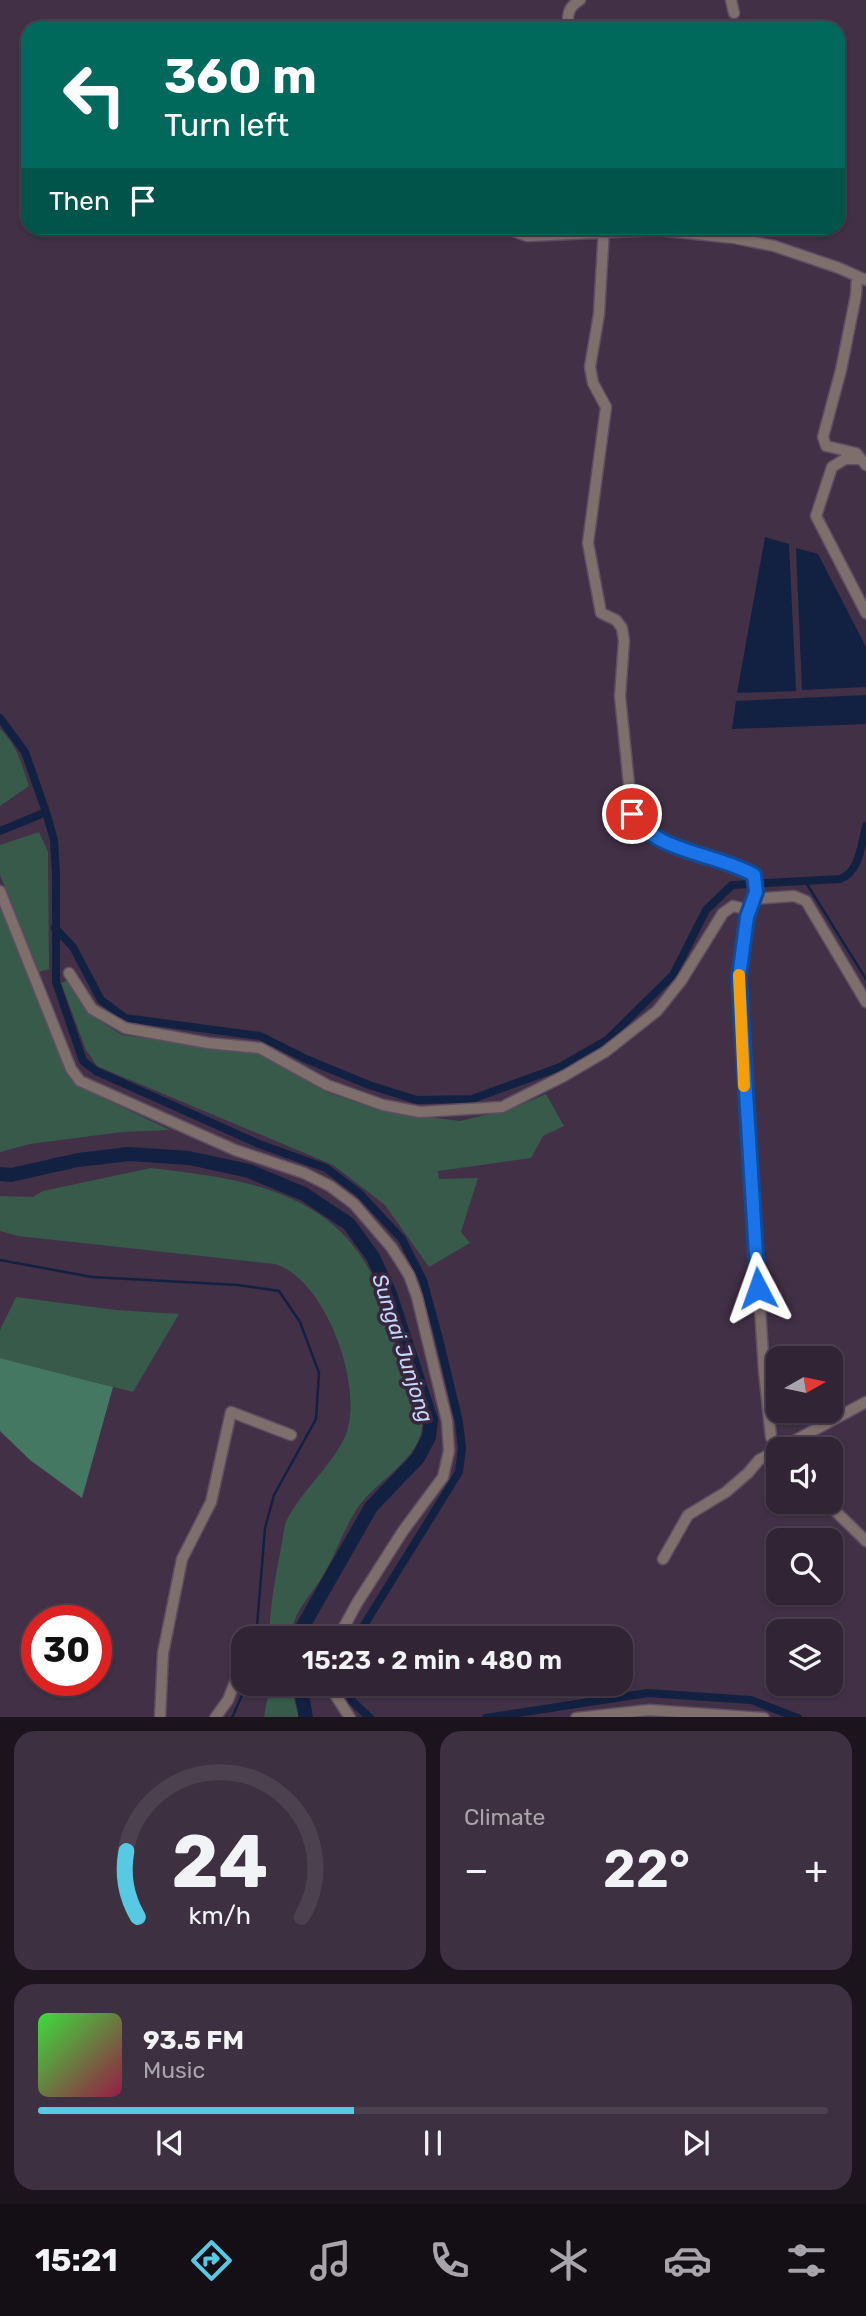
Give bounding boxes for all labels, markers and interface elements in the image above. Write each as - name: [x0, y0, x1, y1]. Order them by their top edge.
- text: 360 m: [164, 47, 317, 105]
- icon: left: [49, 49, 140, 140]
- text: Turn left: [164, 106, 289, 144]
- icon: arrive: [124, 182, 162, 220]
- text: Then: [49, 186, 110, 217]
- pin: [602, 784, 662, 844]
- icon: arrive: [613, 795, 651, 833]
- position arrow: [721, 1251, 795, 1325]
- water label: Sungai Junjong: [367, 1271, 439, 1425]
- north arrow: [766, 1346, 844, 1423]
- map controls: [766, 1346, 843, 1696]
- button: sound: [766, 1437, 843, 1514]
- button: search: [766, 1528, 843, 1605]
- speed limit sign: 30: [21, 1605, 112, 1696]
- button: layers: [766, 1619, 843, 1696]
- text: 15:23 · 2 min · 480 m: [302, 1645, 562, 1676]
- text: Climate: [464, 1803, 545, 1831]
- text: 24: [172, 1819, 268, 1905]
- text: 22°: [603, 1838, 690, 1900]
- text: −: [464, 1847, 489, 1893]
- text: +: [804, 1847, 828, 1893]
- text: km/h: [189, 1900, 251, 1929]
- text: 93.5 FM: [143, 2025, 244, 2056]
- text: Music: [143, 2056, 205, 2084]
- icon: previous: [151, 2124, 189, 2162]
- icon: pause: [414, 2124, 452, 2162]
- icon: next: [677, 2124, 715, 2162]
- icon: directions: [187, 2236, 236, 2285]
- icon: music: [306, 2236, 355, 2285]
- icon: phone: [425, 2236, 474, 2285]
- icon: climate: [544, 2236, 593, 2285]
- icon: car: [663, 2236, 712, 2285]
- icon: filters: [782, 2236, 831, 2285]
- text: 15:21: [35, 2241, 118, 2279]

